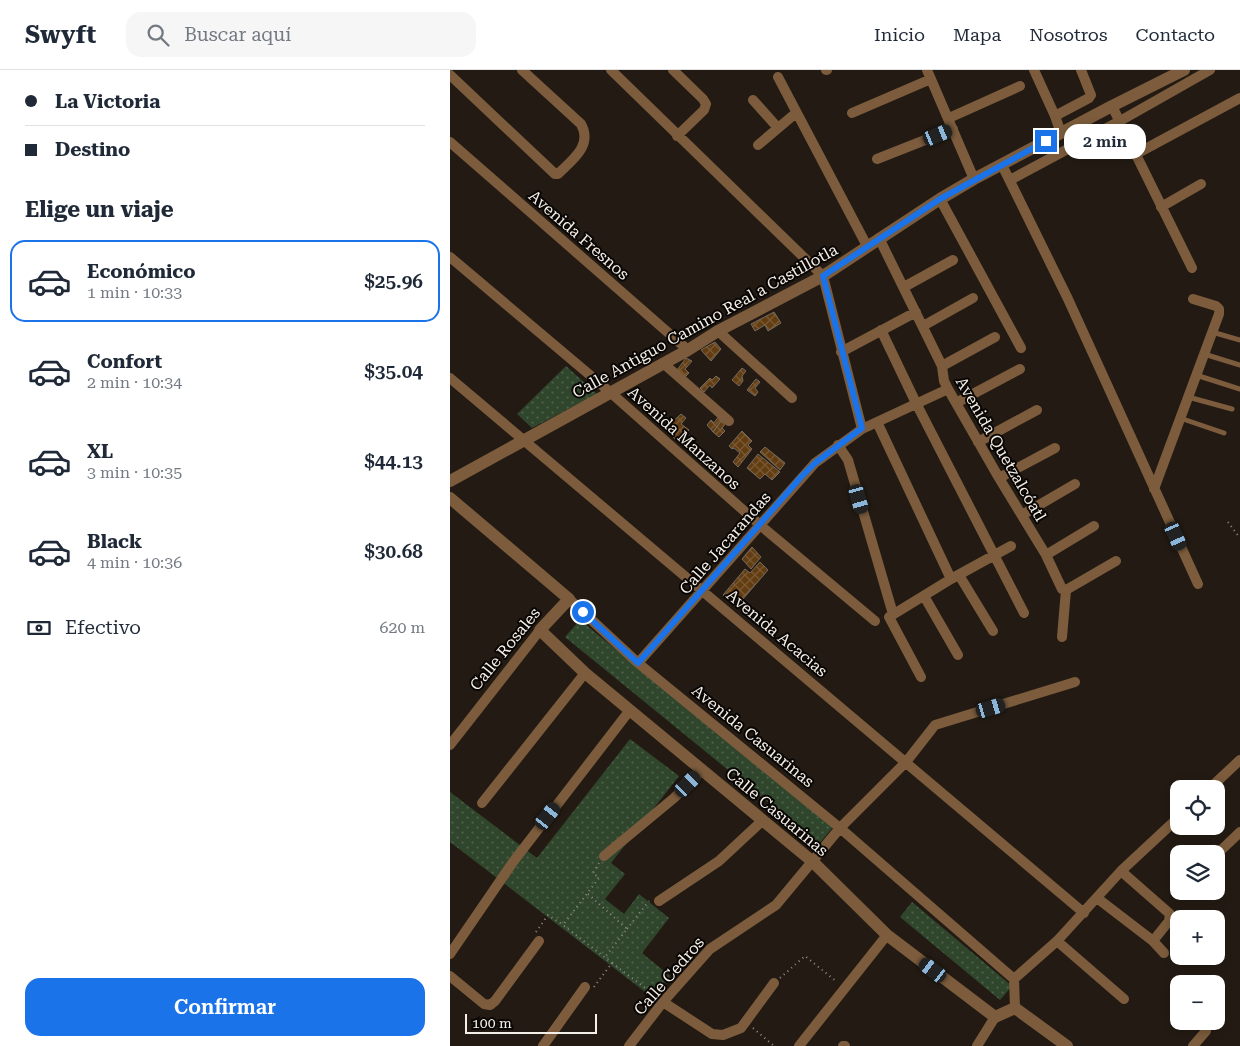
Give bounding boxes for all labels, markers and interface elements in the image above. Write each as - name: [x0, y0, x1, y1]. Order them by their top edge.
- search box: [126, 12, 476, 57]
- text: Swyft: [25, 21, 96, 49]
- icon: search: [144, 21, 172, 49]
- text: Buscar aquí: [184, 23, 291, 46]
- text: Inicio: [874, 24, 925, 45]
- text: Mapa: [953, 24, 1001, 45]
- text: Nosotros: [1029, 24, 1107, 45]
- text: Contacto: [1135, 24, 1215, 45]
- text: La Victoria: [55, 90, 160, 113]
- car: [921, 122, 954, 148]
- callout: 2 min: [1064, 124, 1146, 158]
- route end: [1035, 130, 1057, 152]
- text: 2 min: [1083, 132, 1127, 151]
- text: Destino: [55, 138, 130, 161]
- street label: Avenida Fresnos: [525, 186, 633, 284]
- text: Elige un viaje: [25, 197, 174, 222]
- street label: Calle Antiguo Camino Real a Castillotla: [569, 240, 841, 402]
- icon: car: [27, 259, 72, 304]
- text: Económico: [87, 260, 195, 283]
- text: $25.96: [364, 270, 423, 293]
- text: 1 min · 10:33: [87, 283, 182, 302]
- icon: car: [27, 349, 72, 394]
- text: Confort: [87, 350, 162, 373]
- text: $35.04: [364, 360, 423, 383]
- text: 2 min · 10:34: [87, 373, 182, 392]
- street label: Avenida Quetzalcóatl: [952, 373, 1050, 525]
- street label: Avenida Manzanos: [624, 382, 744, 494]
- icon: car: [27, 439, 72, 484]
- text: XL: [87, 440, 113, 463]
- text: $44.13: [364, 450, 423, 473]
- text: 3 min · 10:35: [87, 463, 182, 482]
- car: [847, 483, 870, 515]
- street label: Calle Jacarandas: [675, 488, 775, 598]
- car: [1163, 519, 1188, 553]
- icon: car: [27, 529, 72, 574]
- text: Black: [87, 530, 142, 553]
- text: $30.68: [364, 540, 423, 563]
- text: 4 min · 10:36: [87, 553, 182, 572]
- street label: Avenida Acacias: [723, 585, 832, 681]
- route start: [572, 601, 594, 623]
- street label: Calle Rosales: [466, 603, 544, 694]
- icon: cash: [25, 614, 53, 642]
- text: Efectivo: [65, 616, 141, 639]
- text: 620 m: [379, 618, 425, 637]
- street label: Avenida Casuarinas: [688, 681, 818, 791]
- car: [974, 697, 1007, 719]
- street label: Calle Casuarinas: [722, 764, 832, 860]
- car: [672, 768, 703, 800]
- map controls: [1170, 780, 1225, 1030]
- button: locate: [1170, 780, 1225, 835]
- car: [532, 800, 563, 832]
- button: layers: [1170, 845, 1225, 900]
- button: +: [1170, 910, 1225, 965]
- street label: Calle Cedros: [630, 933, 708, 1019]
- car: [916, 955, 949, 985]
- button: −: [1170, 975, 1225, 1030]
- button: Confirmar: [25, 978, 425, 1036]
- scale bar: [465, 1011, 598, 1034]
- text: 100 m: [472, 1015, 512, 1031]

